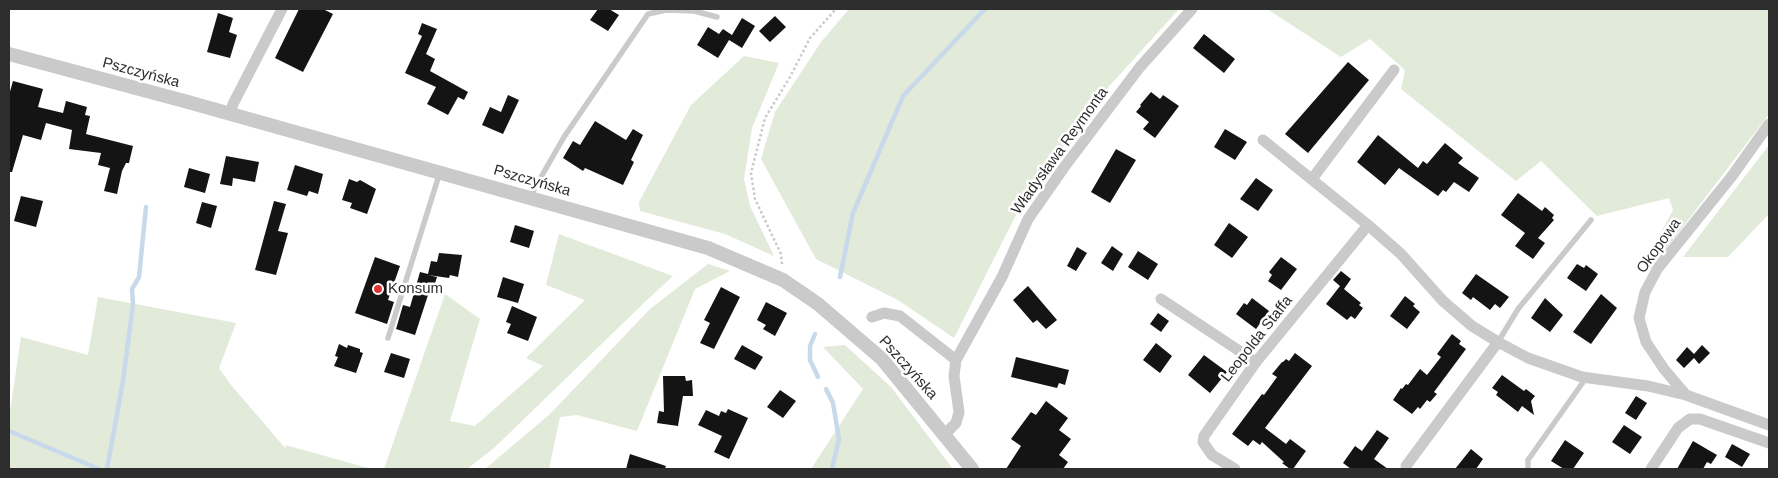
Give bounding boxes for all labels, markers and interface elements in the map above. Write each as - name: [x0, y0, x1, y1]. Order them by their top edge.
- street label: Pszczyńska: [100, 54, 182, 92]
- street label: Władysława Reymonta: [1008, 84, 1112, 218]
- street label: Pszczyńska: [491, 161, 573, 201]
- street label: Okopowa: [1633, 215, 1685, 277]
- place label: Konsum: [388, 280, 443, 298]
- marker: Konsum: [372, 283, 384, 295]
- street label: Leopolda Staffa: [1218, 292, 1296, 386]
- street label: Pszczyńska: [875, 333, 941, 403]

